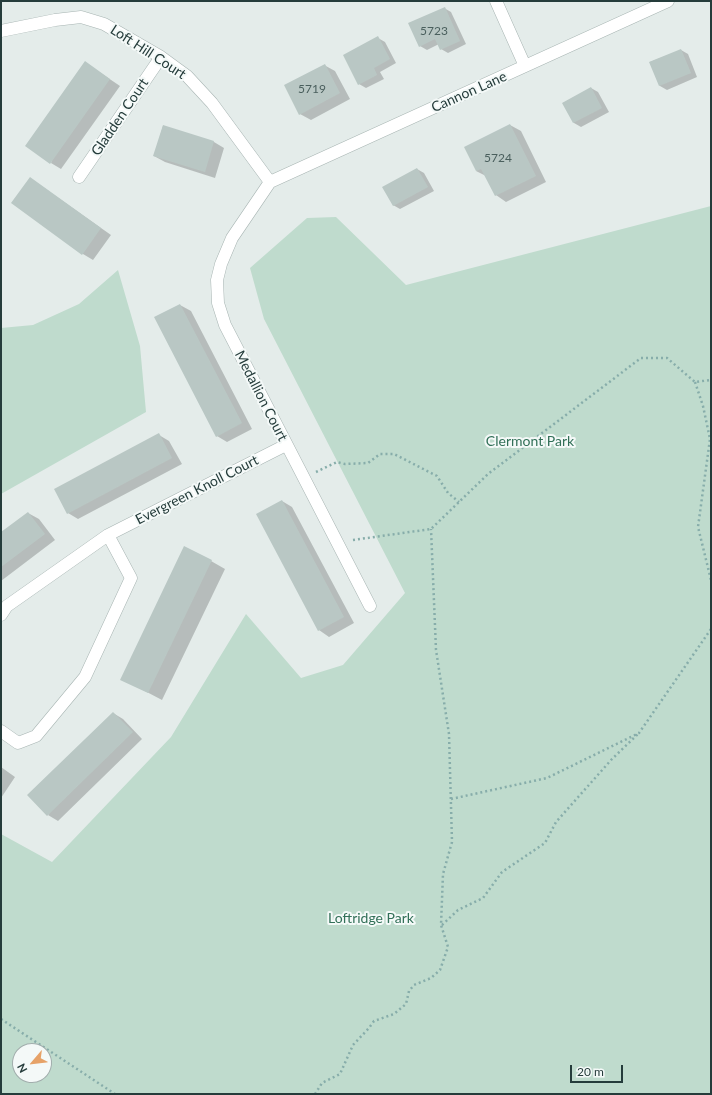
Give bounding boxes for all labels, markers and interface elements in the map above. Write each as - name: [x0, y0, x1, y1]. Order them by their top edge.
- street label: Loft Hill Court: [107, 21, 189, 83]
- house number: 5723: [420, 24, 448, 38]
- street label: Cannon Lane: [429, 68, 509, 116]
- street label: Gladden Court: [88, 75, 152, 159]
- house number: 5719: [298, 82, 326, 96]
- house number: 5724: [484, 151, 512, 165]
- street label: Medallion Court: [231, 348, 291, 444]
- park label: Clermont Park: [486, 433, 574, 449]
- street label: Evergreen Knoll Court: [133, 452, 261, 528]
- park label: Loftridge Park: [328, 910, 414, 926]
- north arrow: [12, 1043, 52, 1083]
- scale bar: [572, 1057, 625, 1083]
- text: N: [14, 1062, 30, 1075]
- text: 20 m: [577, 1064, 604, 1079]

